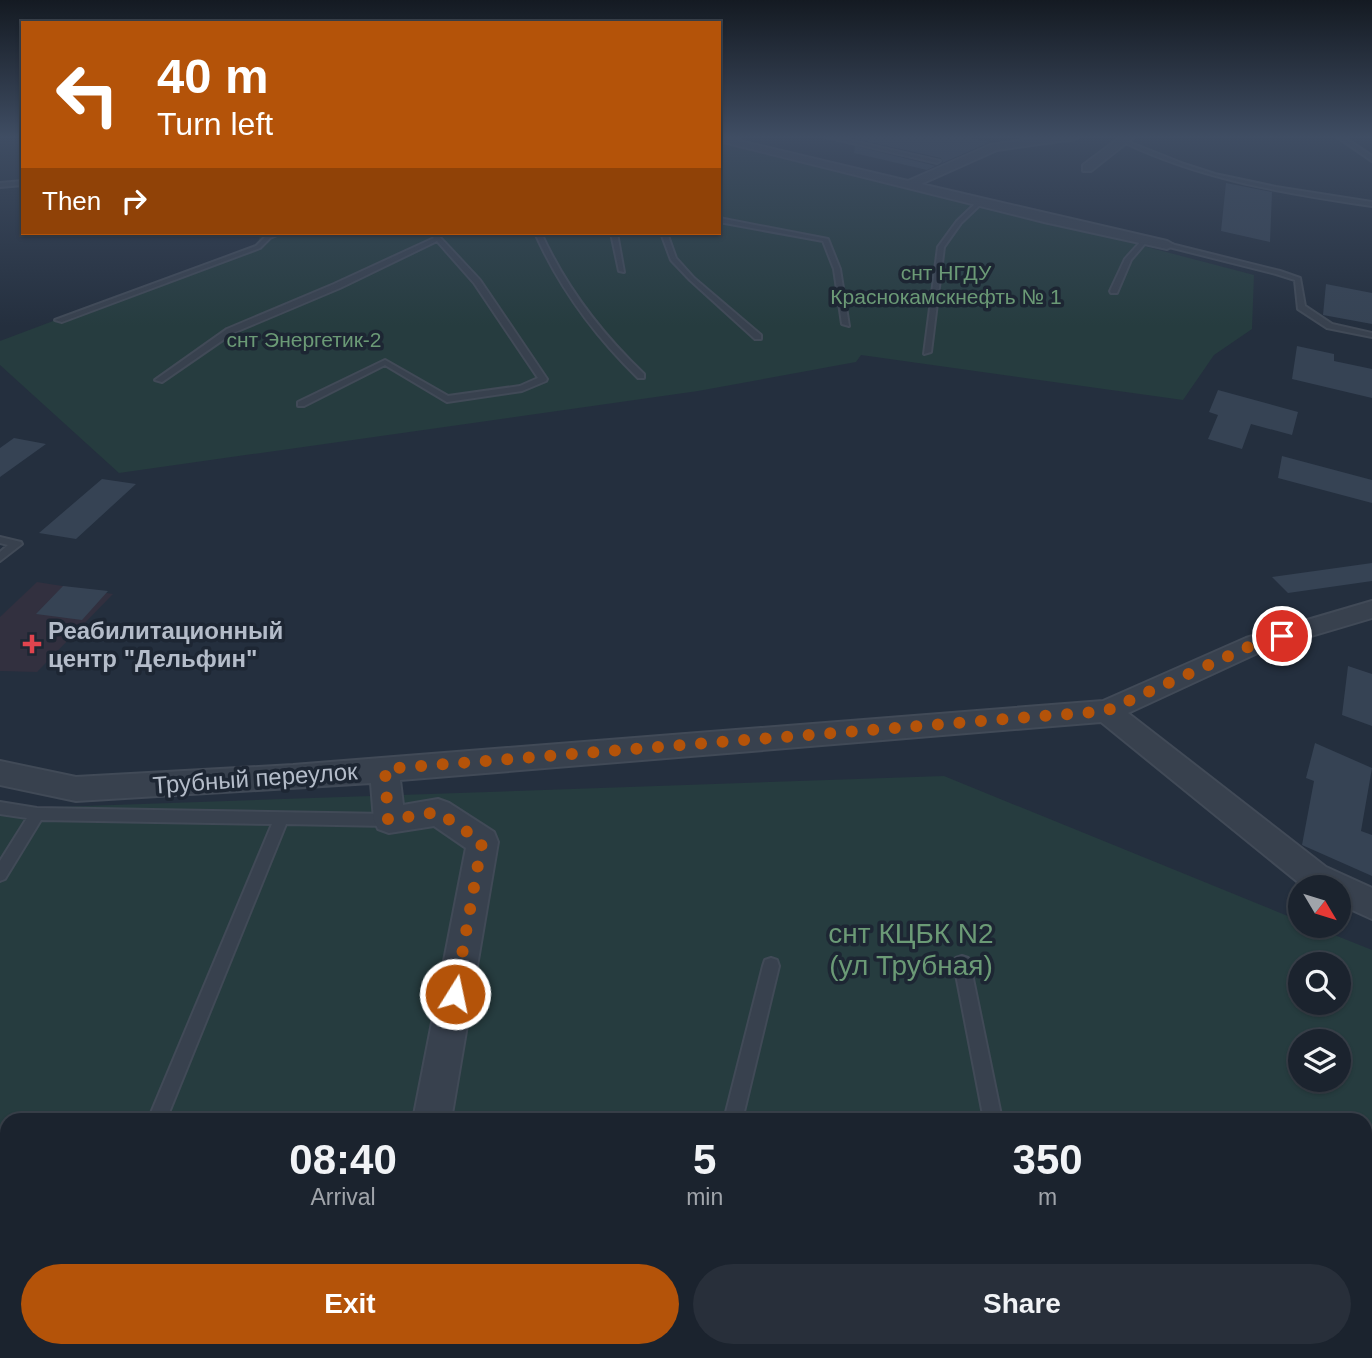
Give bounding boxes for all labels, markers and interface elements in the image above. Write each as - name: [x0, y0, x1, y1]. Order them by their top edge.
- icon: left: [42, 49, 133, 140]
- text: 40 m: [157, 49, 269, 103]
- text: Turn left: [157, 106, 273, 142]
- icon: right: [115, 182, 153, 220]
- text: Then: [42, 186, 101, 216]
- park label: снт НГДУ Краснокамскнефть № 1: [830, 261, 1062, 308]
- park label: снт Энергетик-2: [227, 328, 382, 351]
- pin: [1252, 606, 1312, 666]
- place label: Реабилитационный центр "Дельфин": [48, 617, 283, 672]
- icon: arrive: [1263, 617, 1301, 655]
- marker: Реабилитационный центр "Дельфин": [22, 634, 42, 654]
- street label: Трубный переулок: [152, 757, 359, 799]
- north arrow: [1288, 875, 1351, 938]
- map controls: [1288, 875, 1351, 1092]
- park label: снт КЦБК N2 (ул Трубная): [828, 918, 994, 981]
- button: search: [1288, 952, 1351, 1015]
- position arrow: [418, 957, 492, 1031]
- button: layers: [1288, 1029, 1351, 1092]
- text: 08:40: [289, 1136, 397, 1183]
- text: 5: [693, 1136, 716, 1183]
- text: 350: [1013, 1136, 1083, 1183]
- text: Arrival: [310, 1184, 376, 1210]
- text: min: [686, 1184, 723, 1210]
- text: m: [1038, 1184, 1057, 1210]
- button: Exit: [21, 1264, 679, 1344]
- button: Share: [693, 1264, 1351, 1344]

